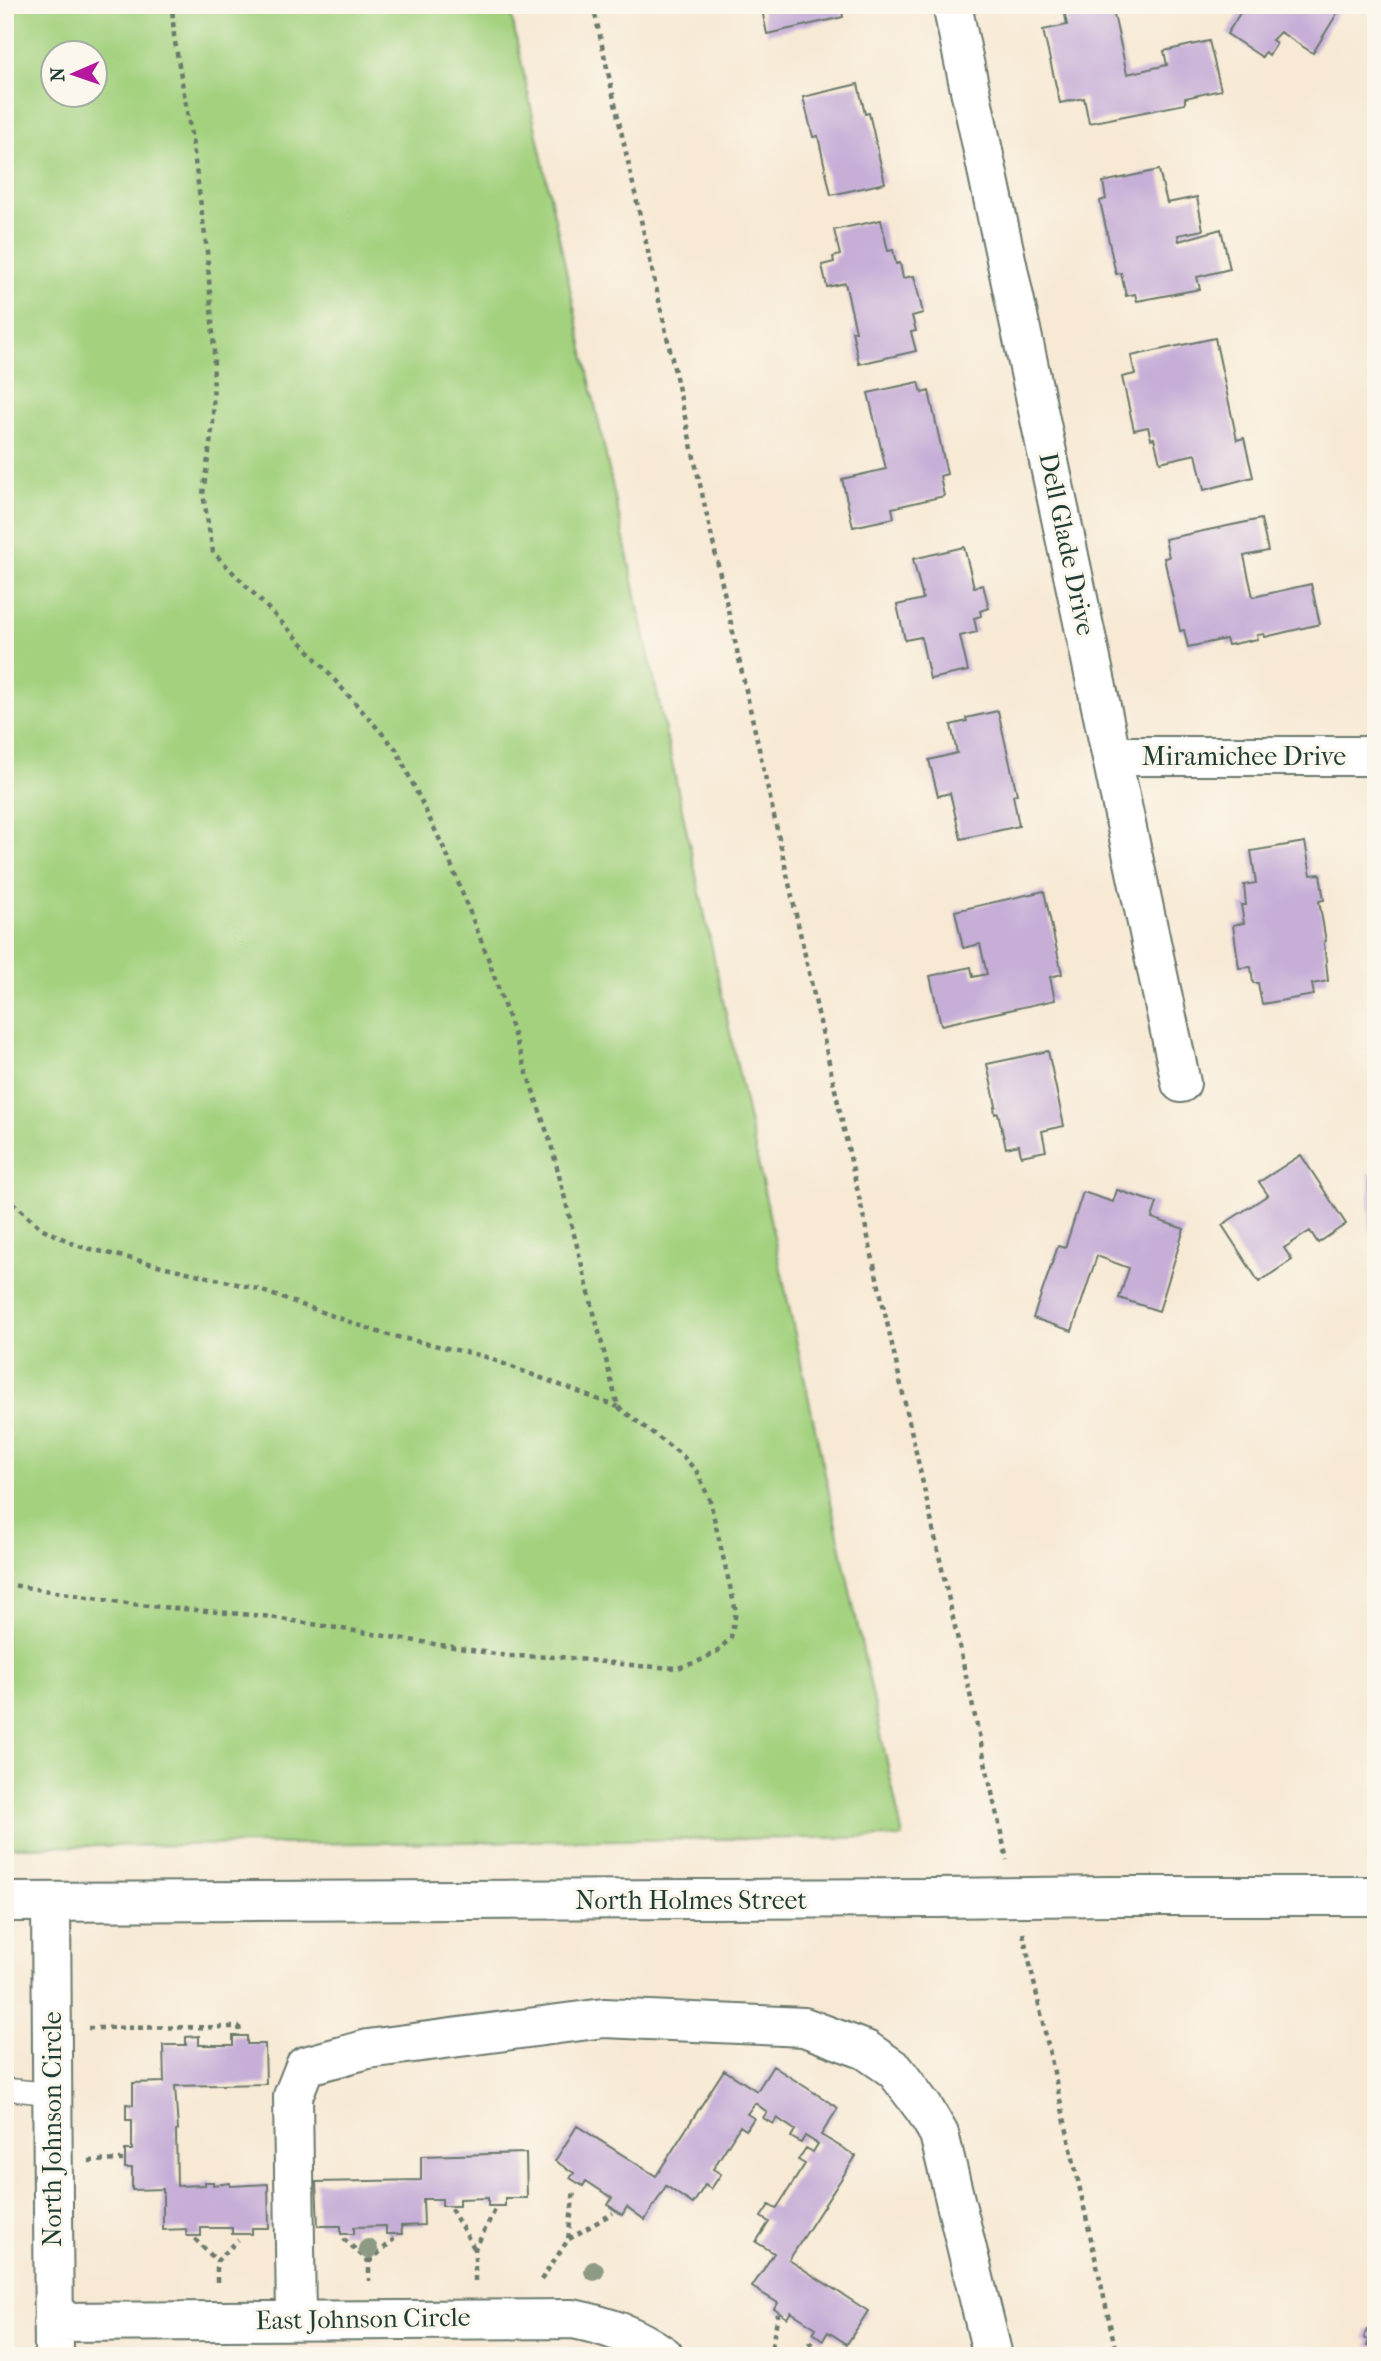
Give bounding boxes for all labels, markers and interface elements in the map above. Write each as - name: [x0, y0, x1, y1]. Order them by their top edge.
- north arrow: [38, 38, 108, 108]
- text: N: [47, 66, 69, 82]
- street label: Dell Glade Drive: [1032, 450, 1102, 638]
- street label: Miramichee Drive: [1142, 741, 1346, 772]
- street label: North Holmes Street: [575, 1885, 807, 1916]
- street label: North Johnson Circle: [37, 2011, 68, 2247]
- street label: East Johnson Circle: [255, 2302, 471, 2336]

